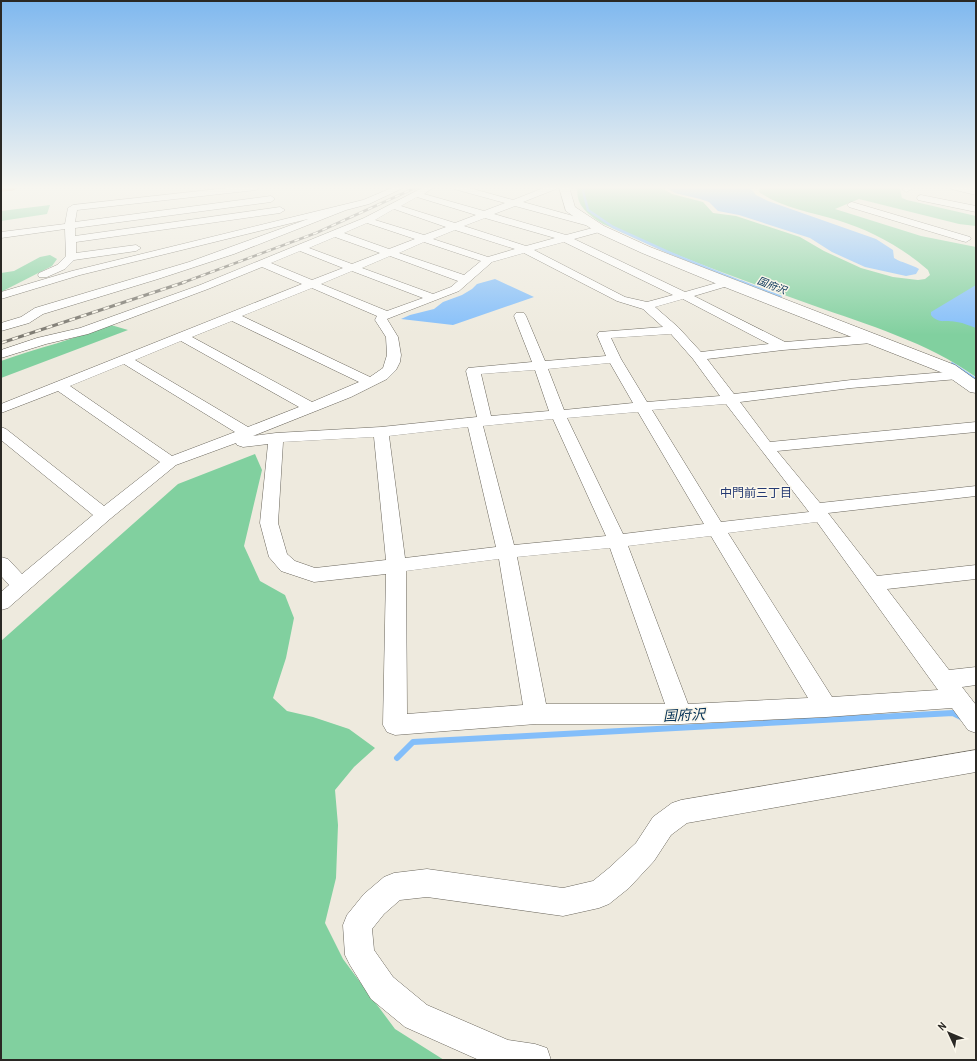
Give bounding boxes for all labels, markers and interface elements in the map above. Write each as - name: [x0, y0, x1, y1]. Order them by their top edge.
- water label: 国府沢: [755, 274, 790, 298]
- district label: 中門前三丁目: [720, 485, 792, 501]
- water label: 国府沢: [663, 705, 707, 725]
- north arrow: [929, 1013, 969, 1053]
- text: N: [935, 1019, 949, 1033]

